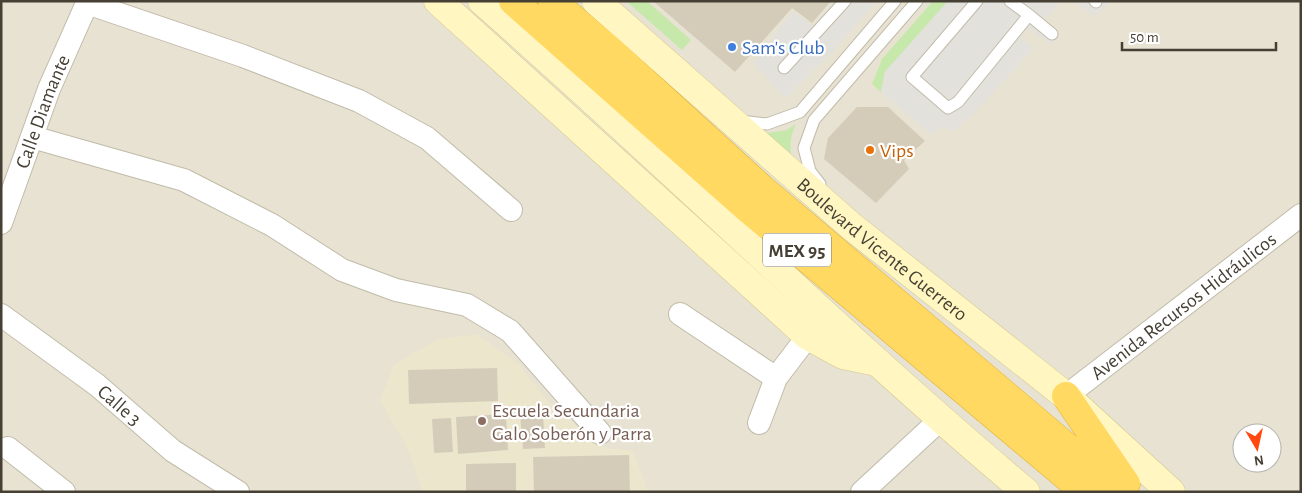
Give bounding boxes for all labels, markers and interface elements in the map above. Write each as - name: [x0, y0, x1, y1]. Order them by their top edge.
- scale bar: [1122, 20, 1276, 52]
- text: 50 m: [1130, 30, 1159, 45]
- place label: Sam's Club: [742, 38, 825, 58]
- marker: Sam's Club: [726, 41, 738, 53]
- street label: Calle Diamante: [12, 52, 74, 171]
- place label: Vips: [880, 141, 914, 161]
- marker: Vips: [864, 144, 876, 156]
- street label: Boulevard Vicente Guerrero: [793, 174, 971, 325]
- street label: Avenida Recursos Hidráulicos: [1088, 229, 1280, 384]
- road number: MEX 95: [763, 234, 831, 266]
- street label: Calle 3: [94, 381, 145, 430]
- place label: Escuela Secundaria Galo Soberón y Parra: [492, 401, 652, 444]
- marker: Escuela Secundaria Galo Soberón y Parra: [476, 415, 488, 427]
- north arrow: [1232, 423, 1282, 473]
- text: N: [1253, 452, 1265, 468]

